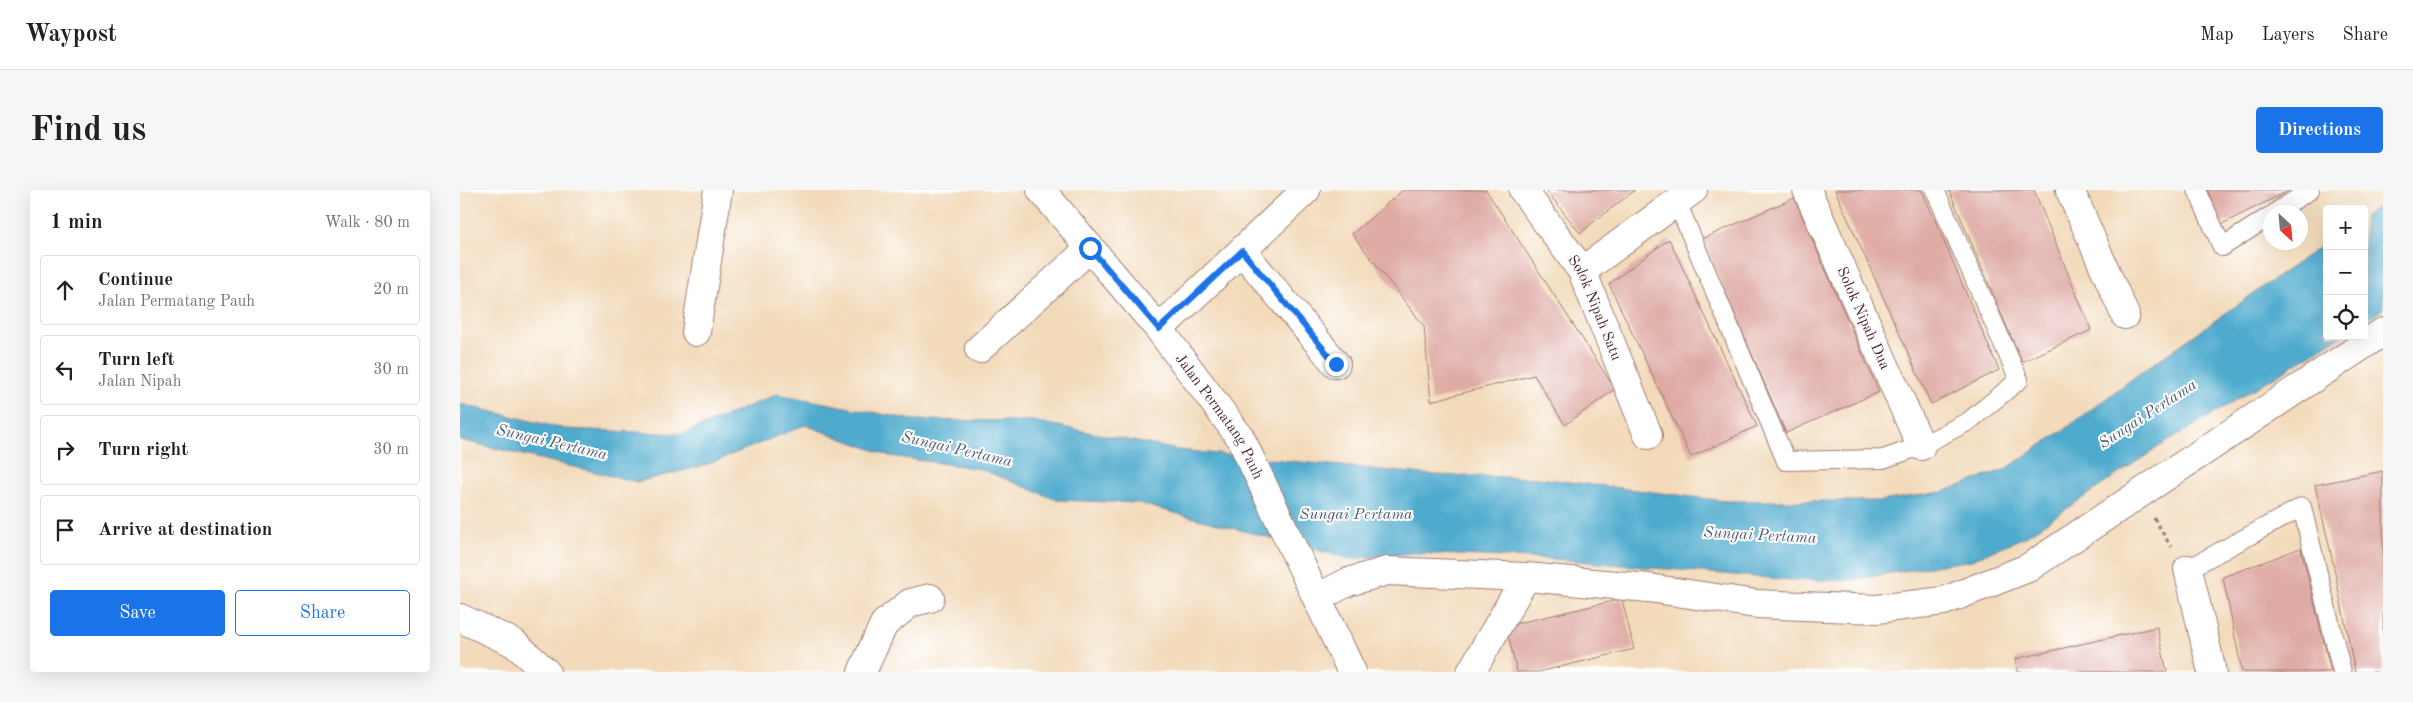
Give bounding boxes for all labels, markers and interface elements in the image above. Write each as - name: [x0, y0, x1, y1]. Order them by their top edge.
- text: Waypost: [25, 23, 117, 47]
- text: Map: [2200, 26, 2234, 44]
- text: Layers: [2262, 26, 2314, 44]
- text: Share: [2342, 26, 2388, 44]
- button: Directions: [2256, 107, 2383, 153]
- text: Find us: [30, 113, 146, 148]
- north arrow: [2263, 205, 2308, 250]
- map controls: [2323, 205, 2368, 340]
- button: +: [2323, 205, 2368, 250]
- text: 1 min: [50, 212, 103, 233]
- text: Walk · 80 m: [324, 215, 410, 231]
- route start: [1079, 237, 1102, 260]
- button: −: [2323, 250, 2368, 295]
- street label: Solok Nipah Satu: [1564, 253, 1623, 363]
- street label: Solok Nipah Dua: [1833, 265, 1892, 373]
- text: Continue: [98, 271, 173, 290]
- icon: ahead: [51, 276, 79, 304]
- text: 20 m: [373, 282, 409, 298]
- text: Jalan Permatang Pauh: [98, 294, 255, 310]
- button: locate: [2323, 295, 2368, 340]
- text: Turn left: [98, 351, 175, 370]
- street label: Jalan Permatang Pauh: [1172, 352, 1265, 482]
- route end: [1325, 353, 1348, 376]
- icon: left: [51, 356, 79, 384]
- text: 30 m: [373, 362, 409, 378]
- text: Jalan Nipah: [98, 374, 181, 390]
- water label: Sungai Pertama: [2096, 377, 2200, 452]
- water label: Sungai Pertama: [495, 422, 609, 464]
- water label: Sungai Pertama: [900, 429, 1014, 471]
- icon: right: [51, 436, 79, 464]
- text: Turn right: [98, 441, 188, 460]
- text: 30 m: [373, 442, 409, 458]
- water label: Sungai Pertama: [1299, 507, 1413, 523]
- icon: arrive: [51, 516, 79, 544]
- text: Arrive at destination: [98, 521, 272, 540]
- water label: Sungai Pertama: [1703, 525, 1817, 547]
- button: Save: [50, 590, 225, 636]
- button: Share: [235, 590, 410, 636]

